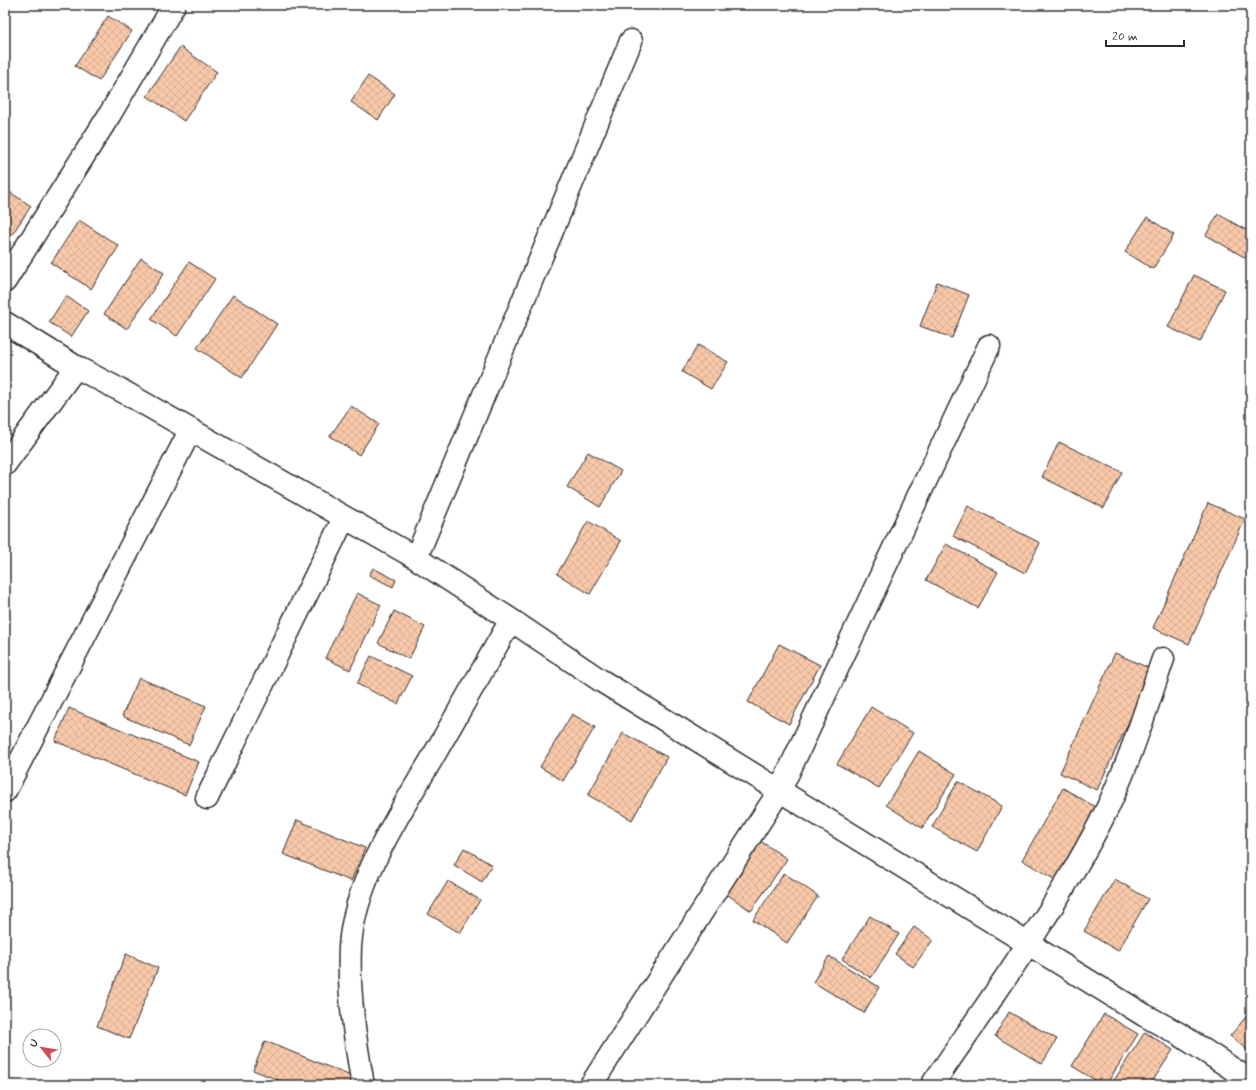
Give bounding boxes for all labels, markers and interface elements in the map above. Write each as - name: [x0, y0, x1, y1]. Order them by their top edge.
- scale bar: [1106, 22, 1184, 48]
- text: 20 m: [1112, 29, 1138, 45]
- north arrow: [22, 1028, 62, 1068]
- text: U: [26, 1037, 42, 1050]

